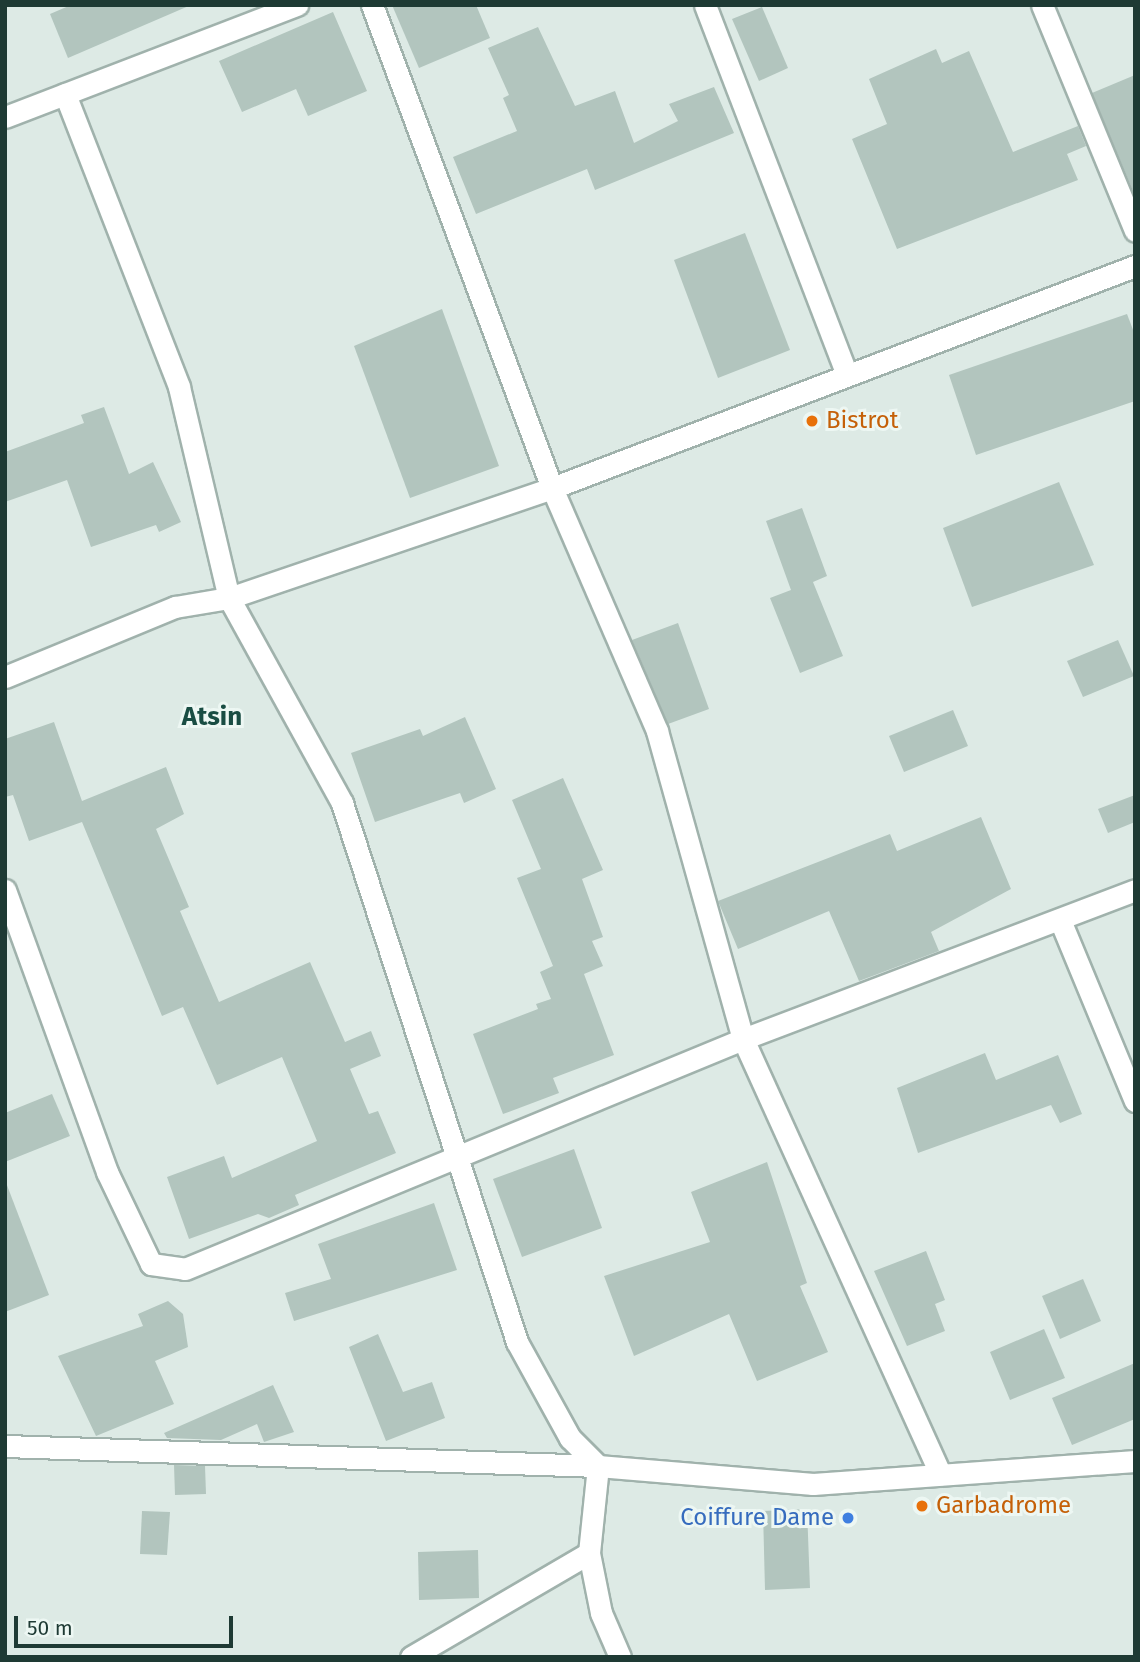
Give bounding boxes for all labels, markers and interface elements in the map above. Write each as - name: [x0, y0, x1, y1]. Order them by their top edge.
- place label: Bistrot: [826, 407, 898, 435]
- marker: Bistrot: [804, 413, 820, 429]
- district label: Atsin: [182, 701, 242, 733]
- place label: Garbadrome: [936, 1492, 1071, 1520]
- marker: Garbadrome: [914, 1498, 930, 1514]
- place label: Coiffure Dame: [680, 1504, 834, 1532]
- marker: Coiffure Dame: [840, 1510, 856, 1526]
- scale bar: [18, 1602, 236, 1646]
- text: 50 m: [27, 1615, 73, 1641]

